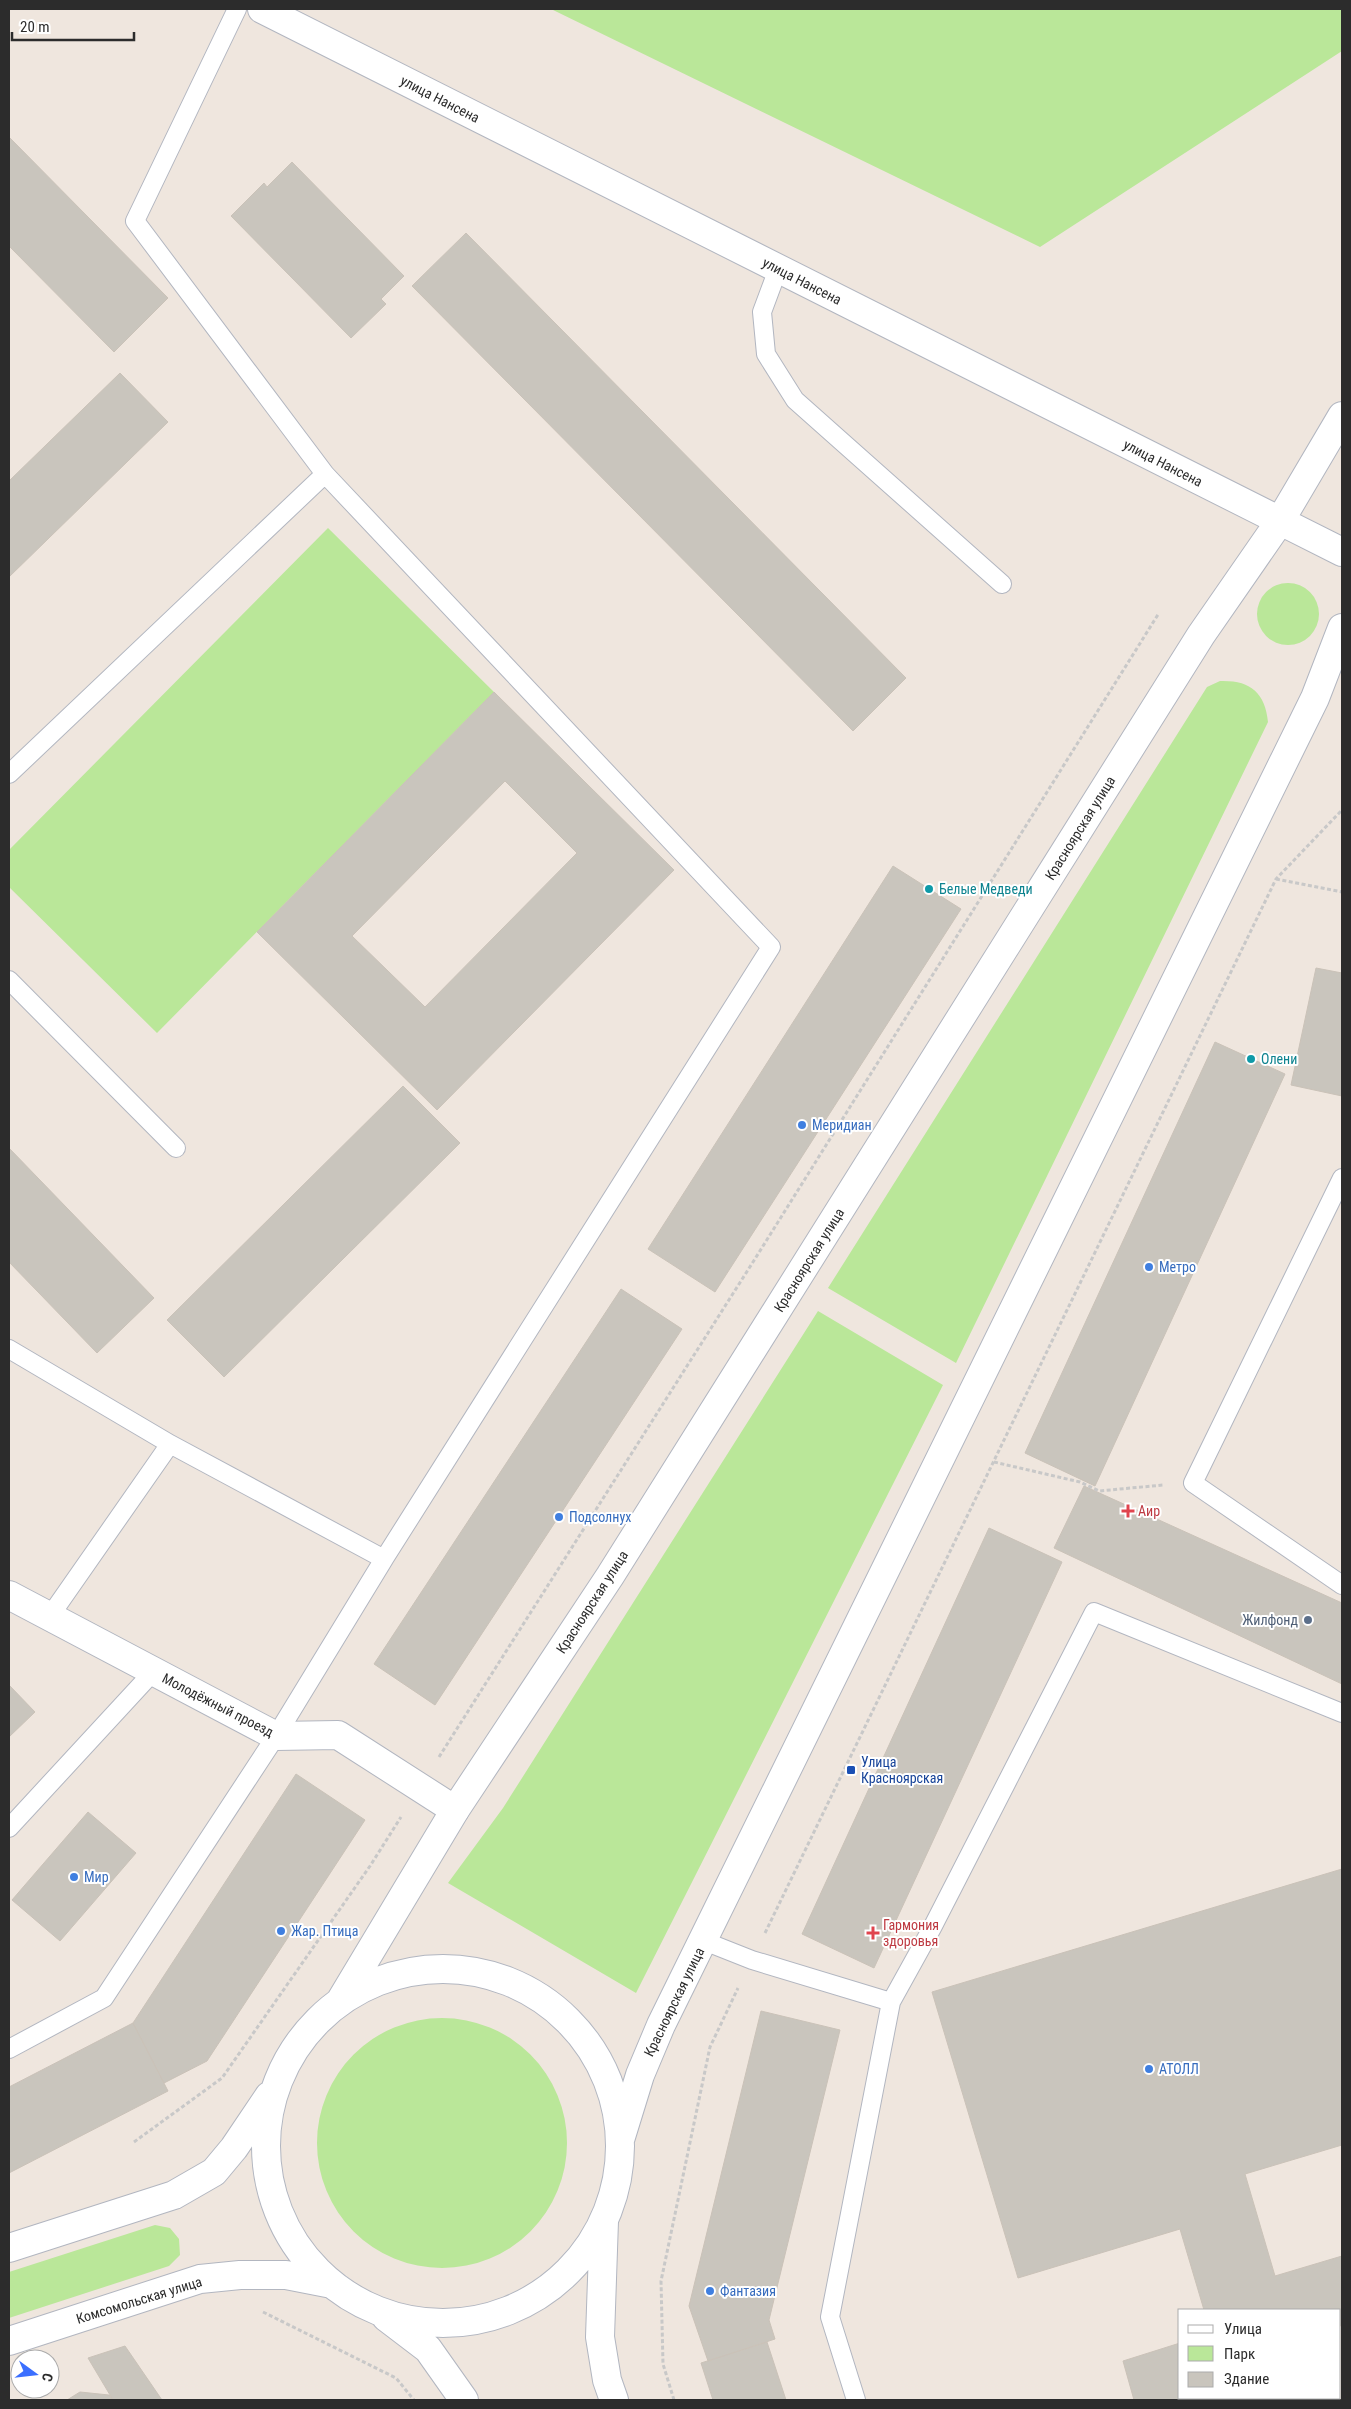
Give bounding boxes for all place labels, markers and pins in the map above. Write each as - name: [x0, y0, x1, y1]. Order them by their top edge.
- place label: Белые Медведи: [939, 881, 1033, 897]
- marker: Белые Медведи: [923, 883, 935, 895]
- place label: Олени: [1261, 1051, 1297, 1067]
- marker: Олени: [1245, 1053, 1257, 1065]
- place label: Меридиан: [812, 1117, 872, 1133]
- marker: Меридиан: [796, 1119, 808, 1131]
- place label: Метро: [1159, 1259, 1196, 1275]
- marker: Метро: [1143, 1261, 1155, 1273]
- place label: Аир: [1138, 1503, 1160, 1519]
- marker: Аир: [1122, 1505, 1134, 1517]
- place label: Подсолнух: [569, 1509, 631, 1525]
- marker: Подсолнух: [553, 1511, 565, 1523]
- place label: Жилфонд: [1242, 1612, 1298, 1628]
- marker: Жилфонд: [1302, 1614, 1314, 1626]
- place label: Улица Красноярская: [861, 1754, 943, 1786]
- marker: Улица Красноярская: [845, 1764, 857, 1776]
- place label: Мир: [84, 1869, 109, 1885]
- marker: Мир: [68, 1871, 80, 1883]
- place label: Гармония здоровья: [883, 1917, 939, 1949]
- place label: Жар. Птица: [291, 1923, 358, 1939]
- marker: Жар. Птица: [275, 1925, 287, 1937]
- marker: Гармония здоровья: [867, 1927, 879, 1939]
- place label: АТОЛЛ: [1159, 2061, 1199, 2077]
- marker: АТОЛЛ: [1143, 2063, 1155, 2075]
- place label: Фантазия: [720, 2283, 776, 2299]
- marker: Фантазия: [704, 2285, 716, 2297]

